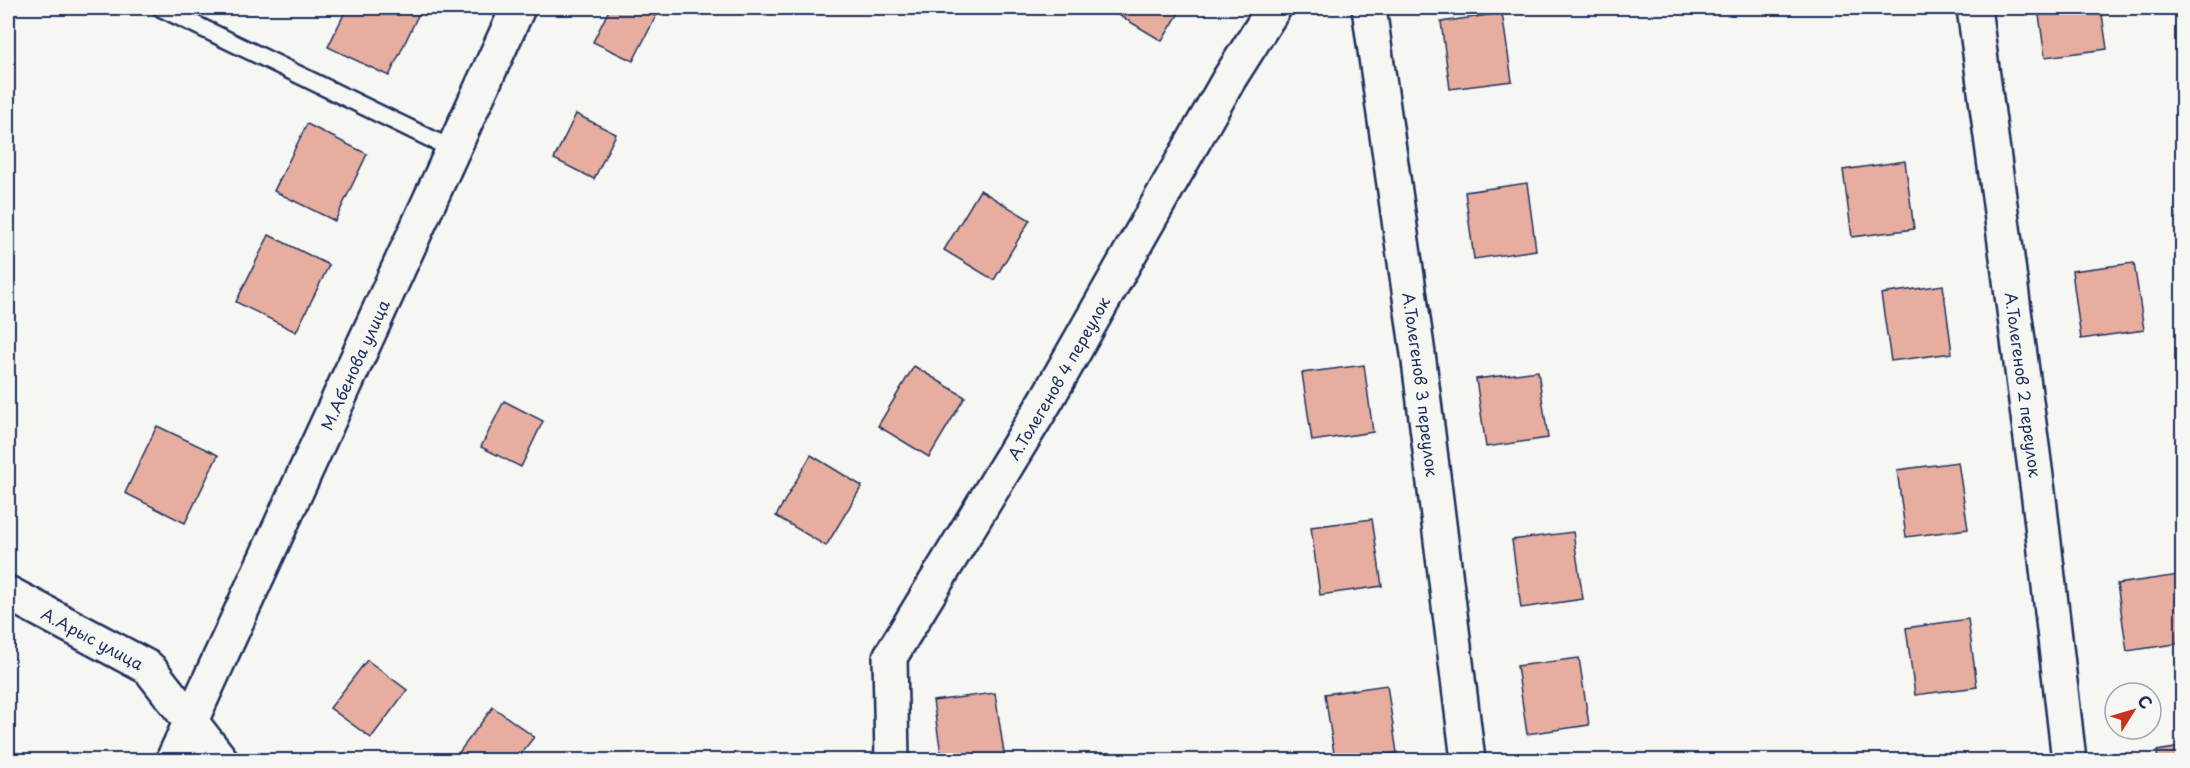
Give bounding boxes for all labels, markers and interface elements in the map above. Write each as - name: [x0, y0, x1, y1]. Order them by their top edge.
- street label: А.Толегенов 4 переулок: [1001, 291, 1115, 464]
- street label: А.Толегенов 3 переулок: [1397, 291, 1445, 478]
- street label: А.Толегенов 2 переулок: [2000, 291, 2048, 479]
- street label: М.Абенова улица: [314, 295, 395, 434]
- street label: А.Арыс улица: [37, 601, 148, 675]
- north arrow: [2103, 681, 2163, 741]
- text: С: [2133, 689, 2159, 713]

